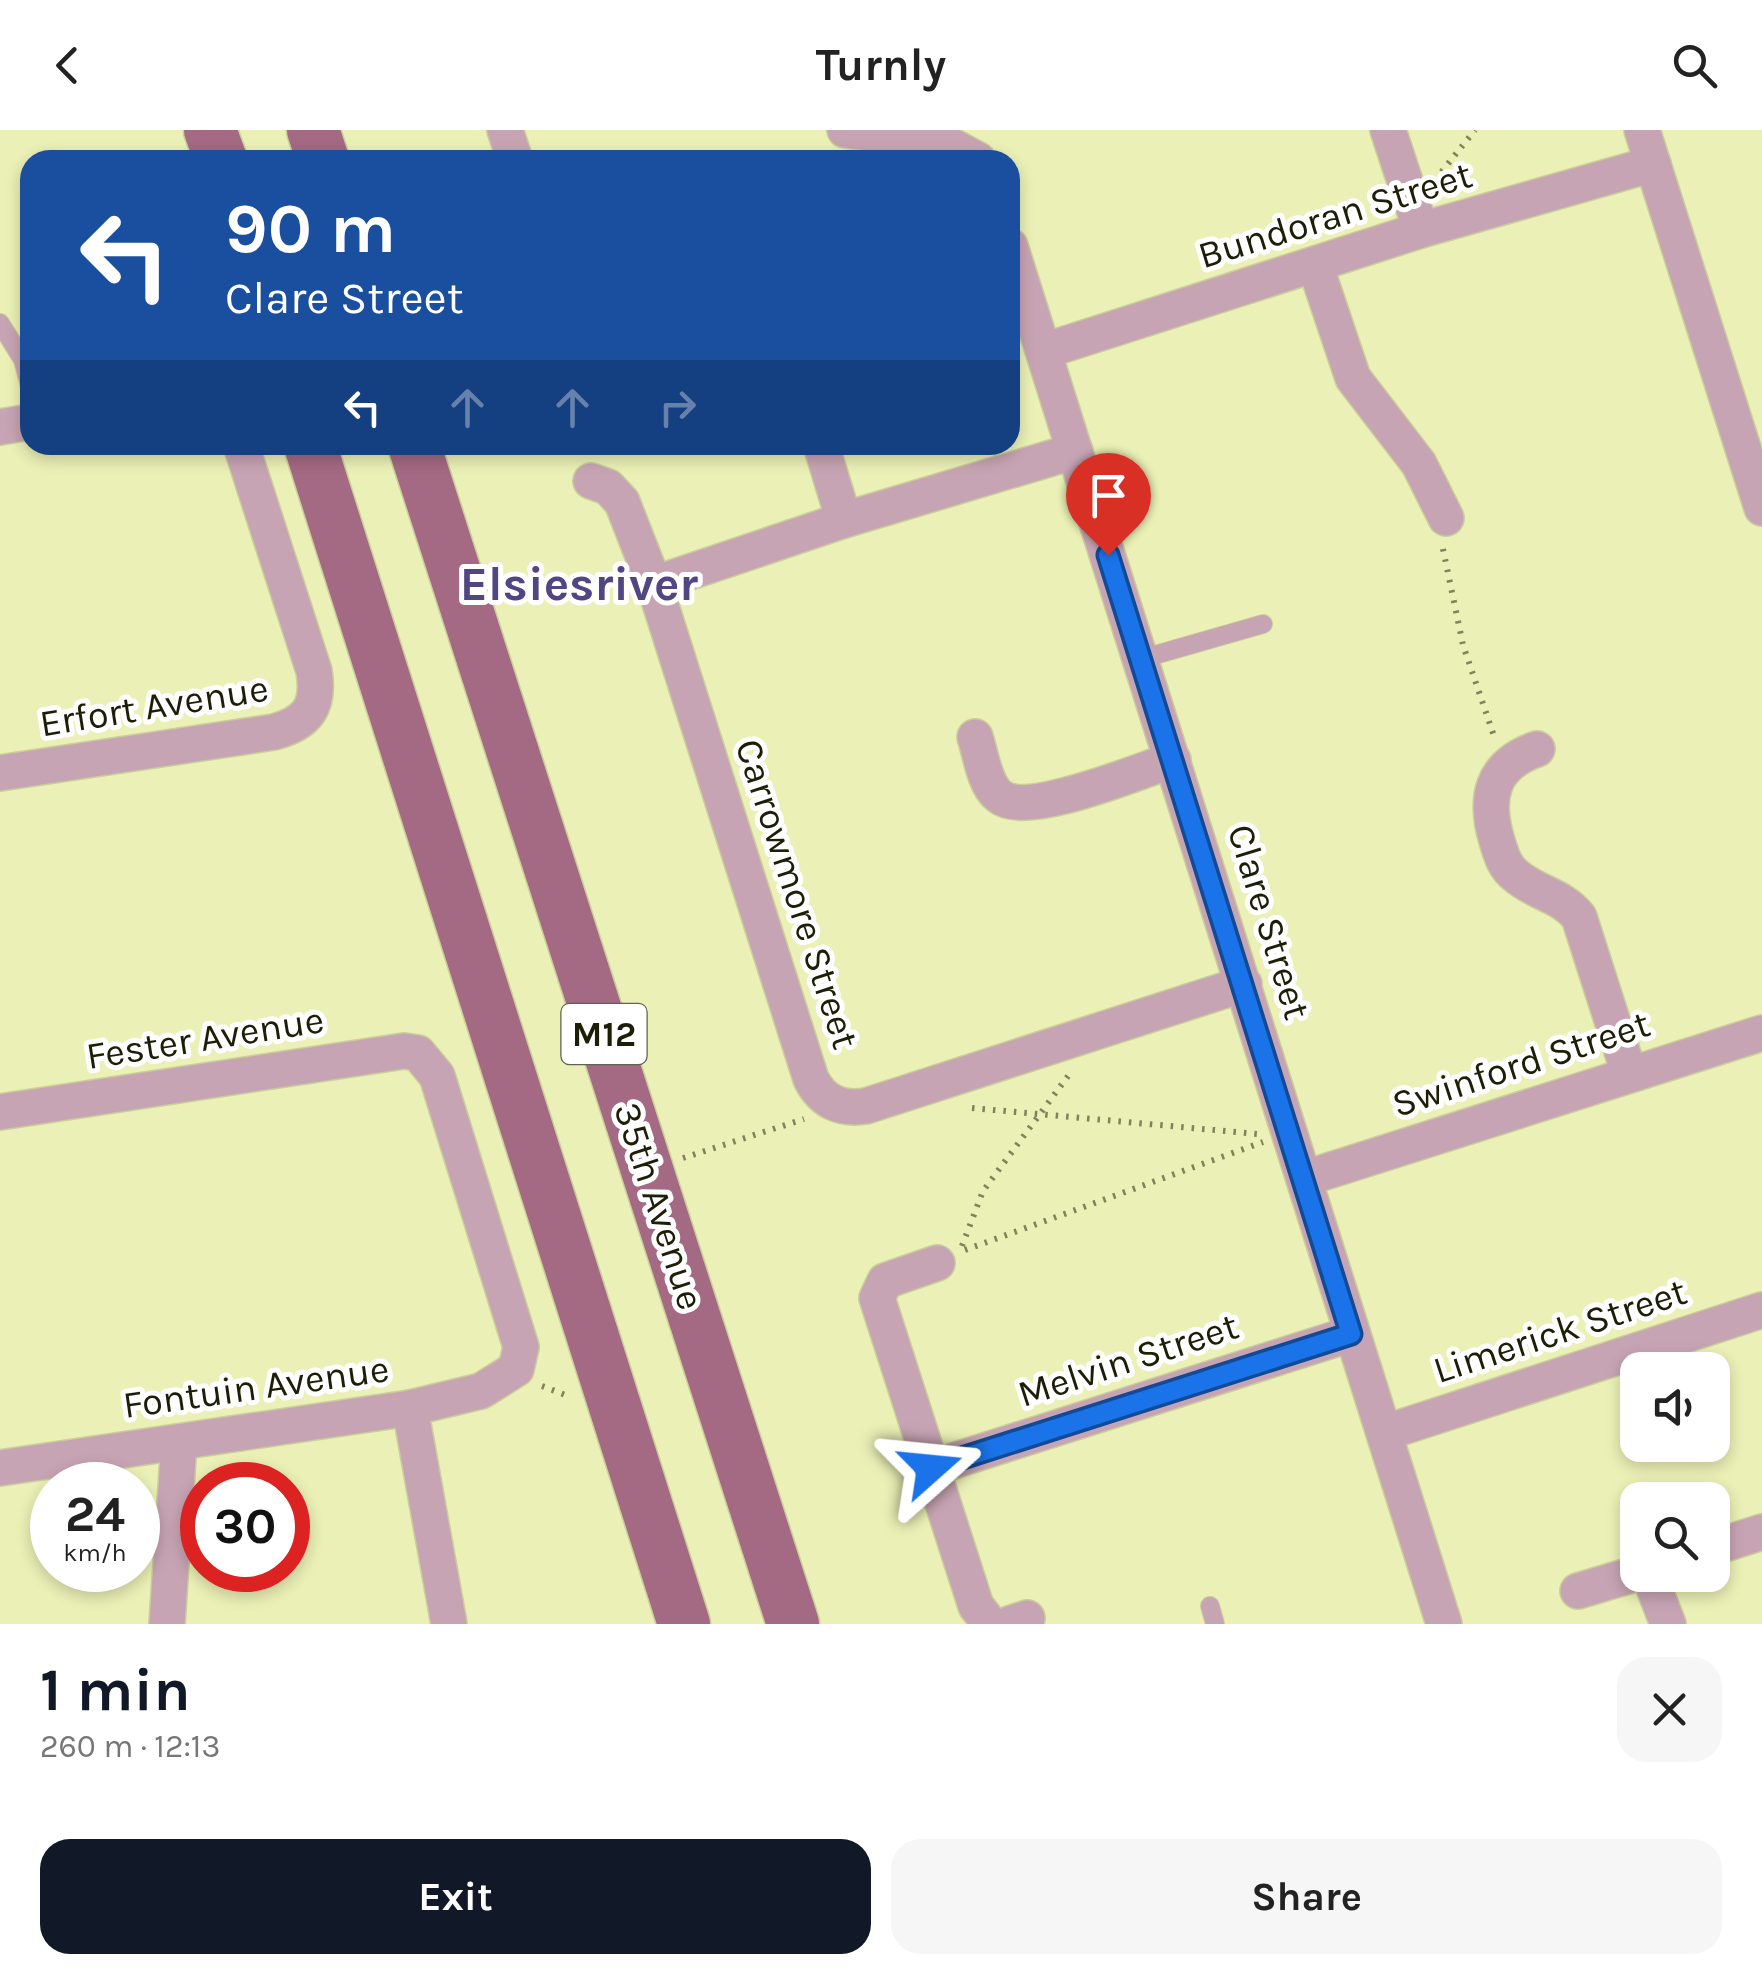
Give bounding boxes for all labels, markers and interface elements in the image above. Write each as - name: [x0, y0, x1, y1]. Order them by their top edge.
- icon: back: [40, 38, 95, 93]
- icon: search: [1667, 38, 1722, 93]
- text: Turnly: [816, 39, 946, 91]
- street label: Bundoran Street: [1193, 152, 1477, 278]
- text: 90 m: [225, 188, 396, 270]
- icon: left: [60, 190, 190, 320]
- text: Clare Street: [225, 272, 464, 324]
- icon: left: [335, 380, 390, 435]
- icon: ahead: [440, 380, 495, 435]
- icon: ahead: [545, 380, 600, 435]
- icon: right: [650, 380, 705, 435]
- pin: [1066, 453, 1151, 556]
- icon: arrive: [1081, 468, 1136, 523]
- district label: Elsiesriver: [460, 556, 698, 612]
- street label: Erfort Avenue: [36, 666, 272, 746]
- street label: Carrowmore Street: [726, 734, 868, 1054]
- street label: Clare Street: [1218, 819, 1320, 1025]
- street label: Fester Avenue: [83, 997, 327, 1079]
- street label: Swinford Street: [1387, 1001, 1655, 1127]
- road number: M12: [562, 1004, 646, 1064]
- street label: 35th Avenue: [604, 1097, 714, 1315]
- street label: Limerick Street: [1428, 1269, 1692, 1393]
- street label: Melvin Street: [1012, 1303, 1244, 1417]
- street label: Fontuin Avenue: [120, 1346, 392, 1428]
- map controls: [1620, 1352, 1730, 1592]
- button: sound: [1620, 1352, 1730, 1462]
- position arrow: [879, 1416, 983, 1520]
- speed limit sign: 30: [180, 1462, 310, 1592]
- button: search: [1620, 1482, 1730, 1592]
- text: 24: [65, 1485, 125, 1544]
- text: km/h: [63, 1538, 127, 1567]
- text: 1 min: [40, 1655, 191, 1725]
- button: close: [1617, 1657, 1722, 1762]
- text: 260 m · 12:13: [40, 1728, 220, 1765]
- button: Exit: [40, 1839, 871, 1954]
- button: Share: [891, 1839, 1722, 1954]

